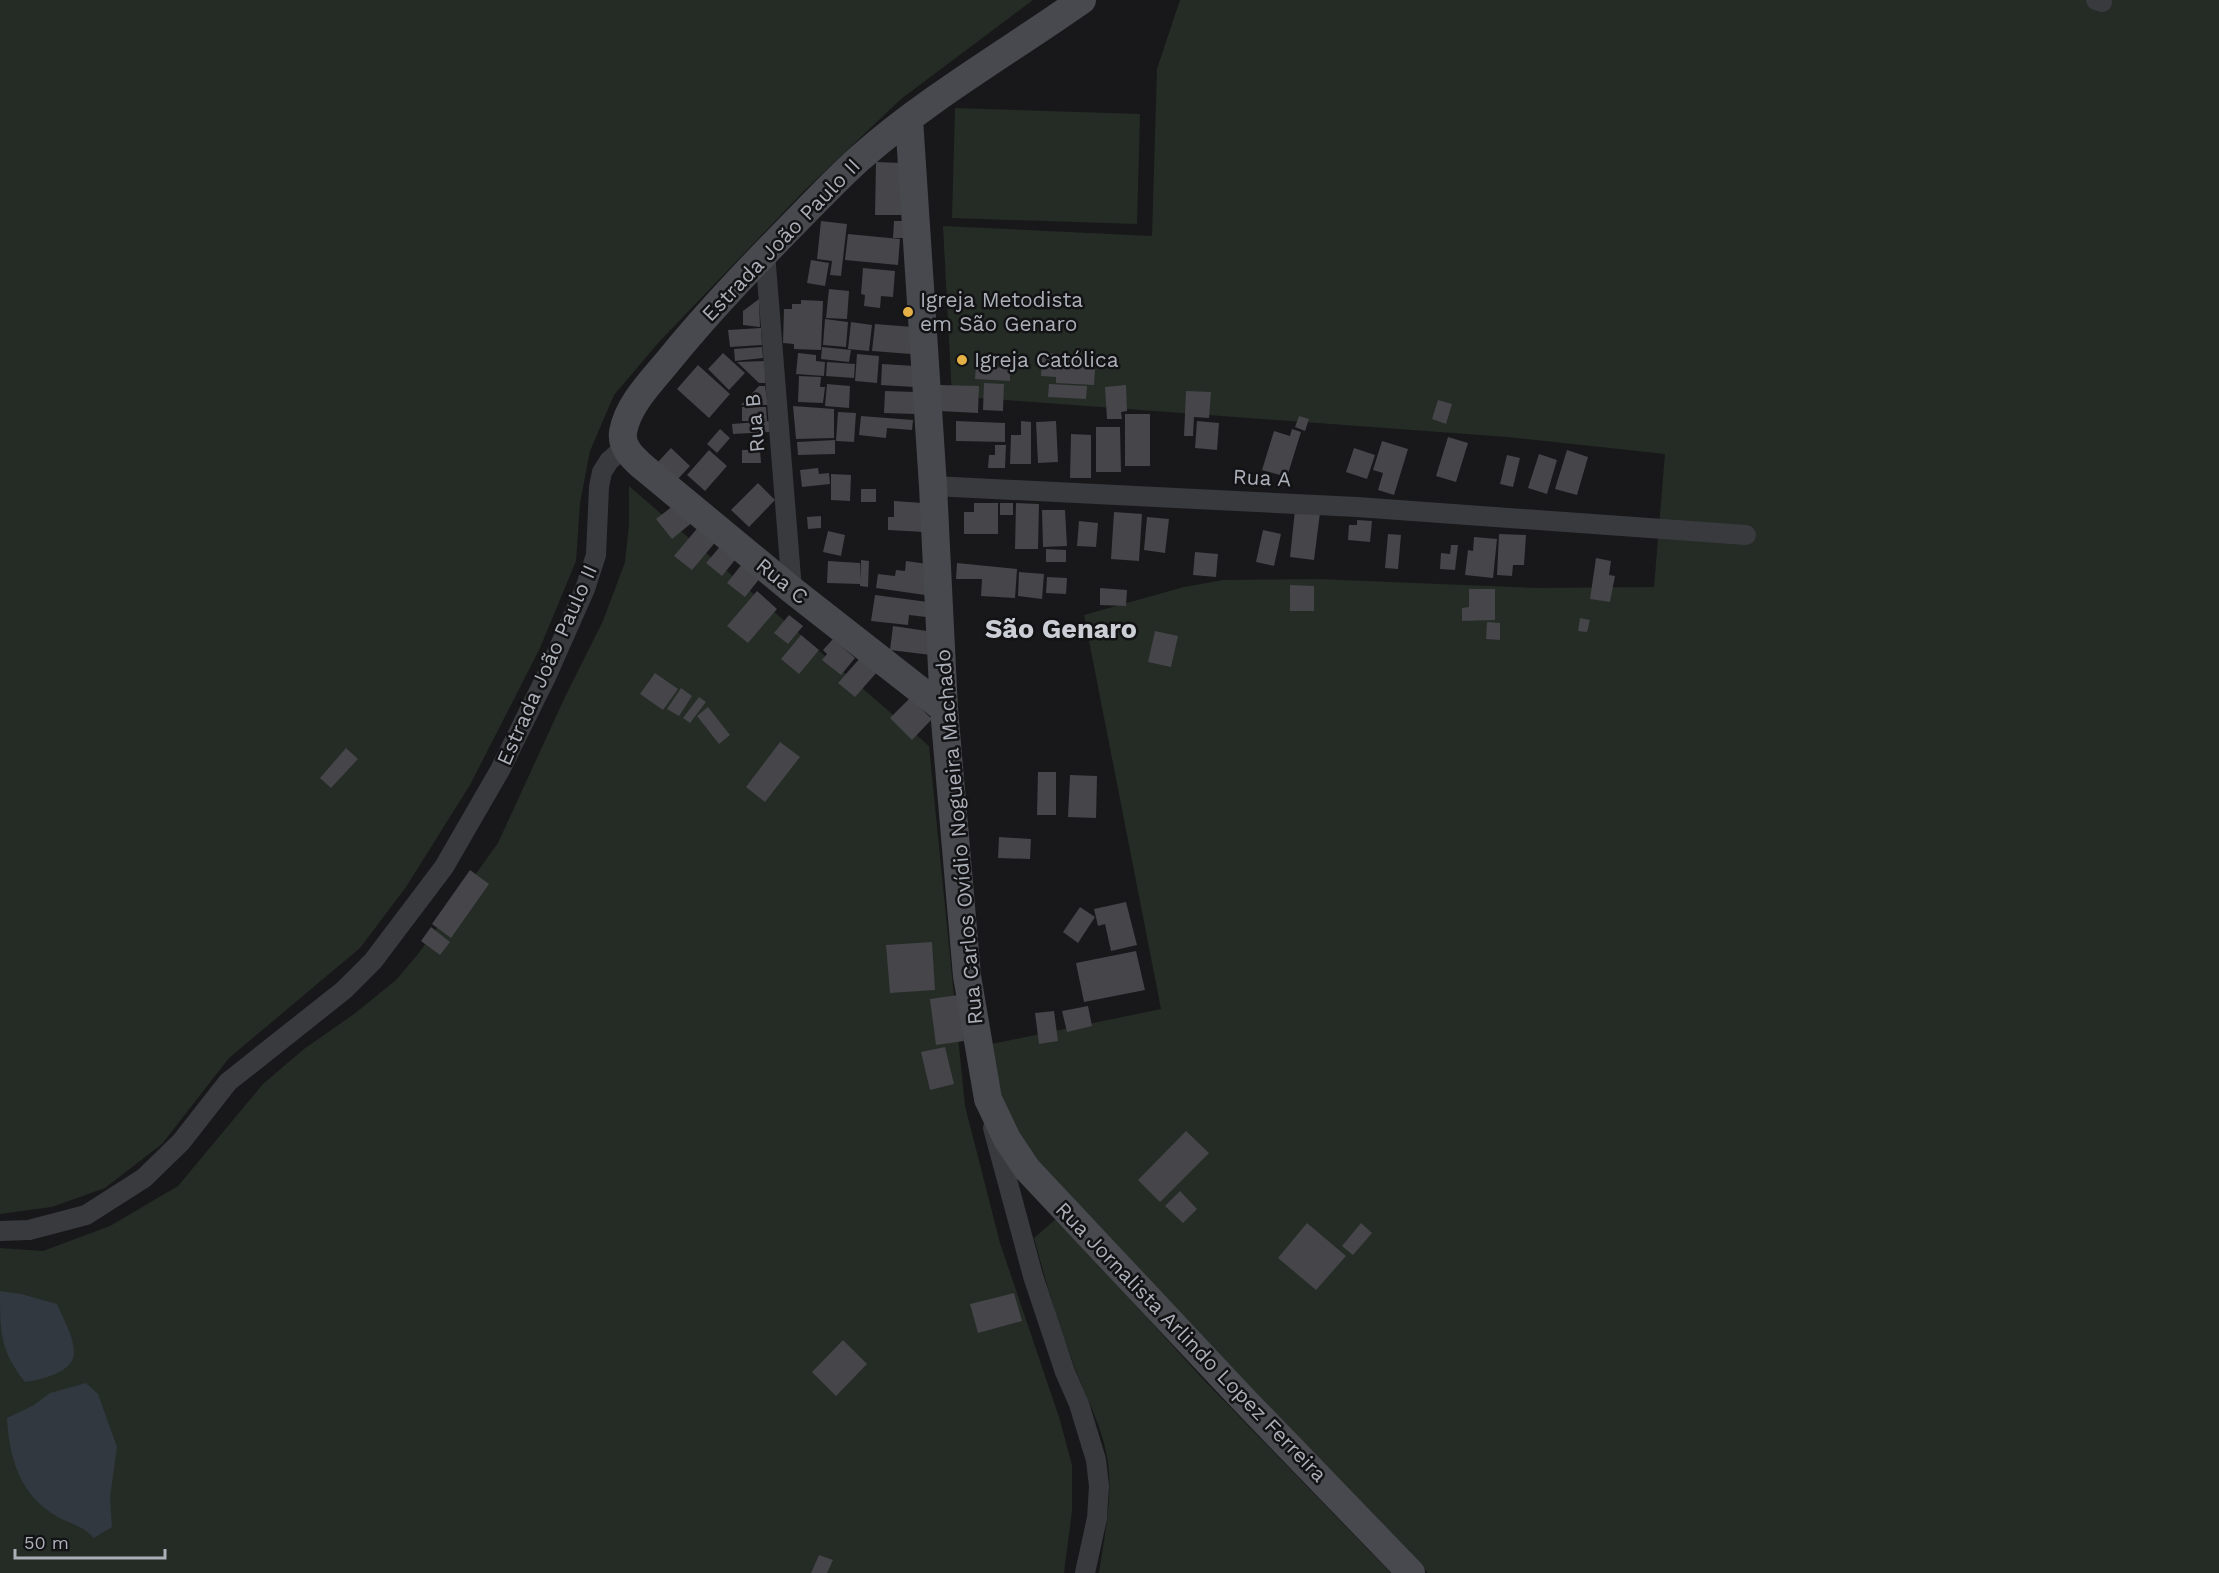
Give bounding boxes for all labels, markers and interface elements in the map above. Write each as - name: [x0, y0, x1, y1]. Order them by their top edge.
- street label: Estrada João Paulo II: [696, 153, 865, 326]
- place label: Igreja Metodista em São Genaro: [920, 287, 1083, 336]
- marker: Igreja Metodista em São Genaro: [901, 305, 915, 319]
- place label: Igreja Católica: [974, 347, 1119, 372]
- marker: Igreja Católica: [955, 353, 969, 367]
- street label: Rua B: [739, 393, 770, 454]
- street label: Rua A: [1232, 463, 1292, 492]
- street label: Rua C: [751, 552, 813, 609]
- street label: Estrada João Paulo II: [491, 561, 602, 769]
- district label: São Genaro: [985, 613, 1137, 645]
- street label: Rua Carlos Ovídio Nogueira Machado: [930, 648, 987, 1026]
- street label: Rua Jornalista Arlindo Lopez Ferreira: [1051, 1196, 1332, 1487]
- scale bar: [15, 1522, 165, 1560]
- text: 50 m: [24, 1532, 69, 1553]

